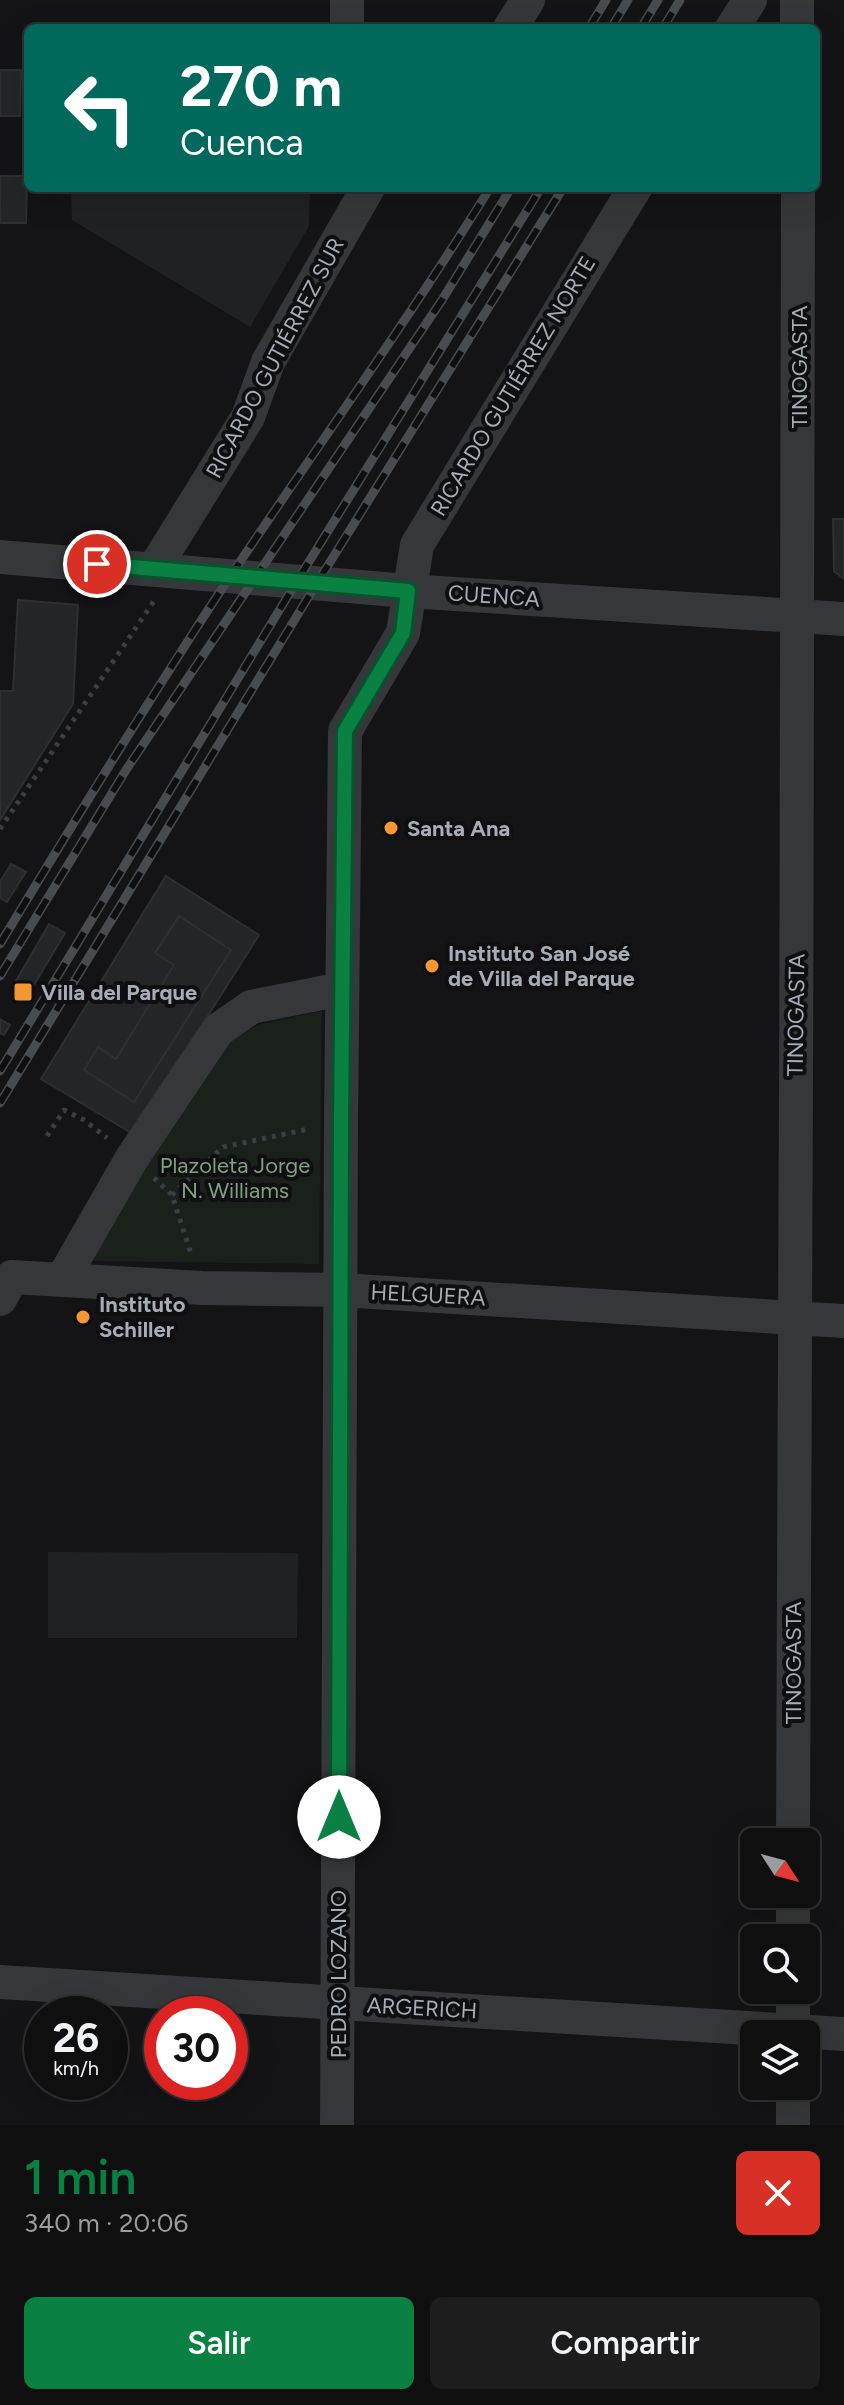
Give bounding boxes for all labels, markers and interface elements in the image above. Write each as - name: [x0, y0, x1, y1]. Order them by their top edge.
- text: 270 m: [180, 53, 342, 120]
- icon: left: [48, 56, 152, 160]
- text: Cuenca: [180, 121, 304, 164]
- street label: RICARDO GUTIÉRREZ SUR: [200, 233, 350, 483]
- street label: RICARDO GUTIÉRREZ NORTE: [425, 251, 601, 521]
- street label: TINOGASTA: [786, 306, 813, 428]
- pin: [63, 530, 131, 598]
- icon: arrive: [75, 542, 119, 586]
- street label: CUENCA: [447, 579, 541, 613]
- place label: Santa Ana: [407, 815, 510, 842]
- marker: Santa Ana: [382, 819, 400, 837]
- place label: Instituto San José de Villa del Parque: [448, 940, 635, 992]
- street label: TINOGASTA: [781, 953, 811, 1077]
- marker: Instituto San José de Villa del Parque: [423, 957, 441, 975]
- place label: Villa del Parque: [41, 979, 197, 1006]
- marker: Villa del Parque: [12, 981, 34, 1003]
- park label: Plazoleta Jorge N. Williams: [160, 1152, 310, 1204]
- street label: HELGUERA: [370, 1279, 486, 1311]
- place label: Instituto Schiller: [99, 1291, 186, 1343]
- marker: Instituto Schiller: [74, 1308, 92, 1326]
- street label: TINOGASTA: [780, 1602, 807, 1724]
- position arrow: [297, 1775, 381, 1859]
- north arrow: [740, 1828, 820, 1908]
- map controls: [740, 1828, 820, 2100]
- street label: PEDRO LOZANO: [325, 1890, 352, 2058]
- button: search: [740, 1924, 820, 2004]
- street label: ARGERICH: [366, 1992, 478, 2024]
- speed limit sign: 30: [144, 1996, 248, 2100]
- text: 26: [53, 2014, 99, 2062]
- button: layers: [740, 2020, 820, 2100]
- text: km/h: [53, 2056, 99, 2080]
- text: 1 min: [24, 2148, 136, 2206]
- button: close: [736, 2151, 820, 2235]
- text: 340 m · 20:06: [24, 2207, 188, 2239]
- button: Salir: [24, 2297, 414, 2389]
- button: Compartir: [430, 2297, 820, 2389]

